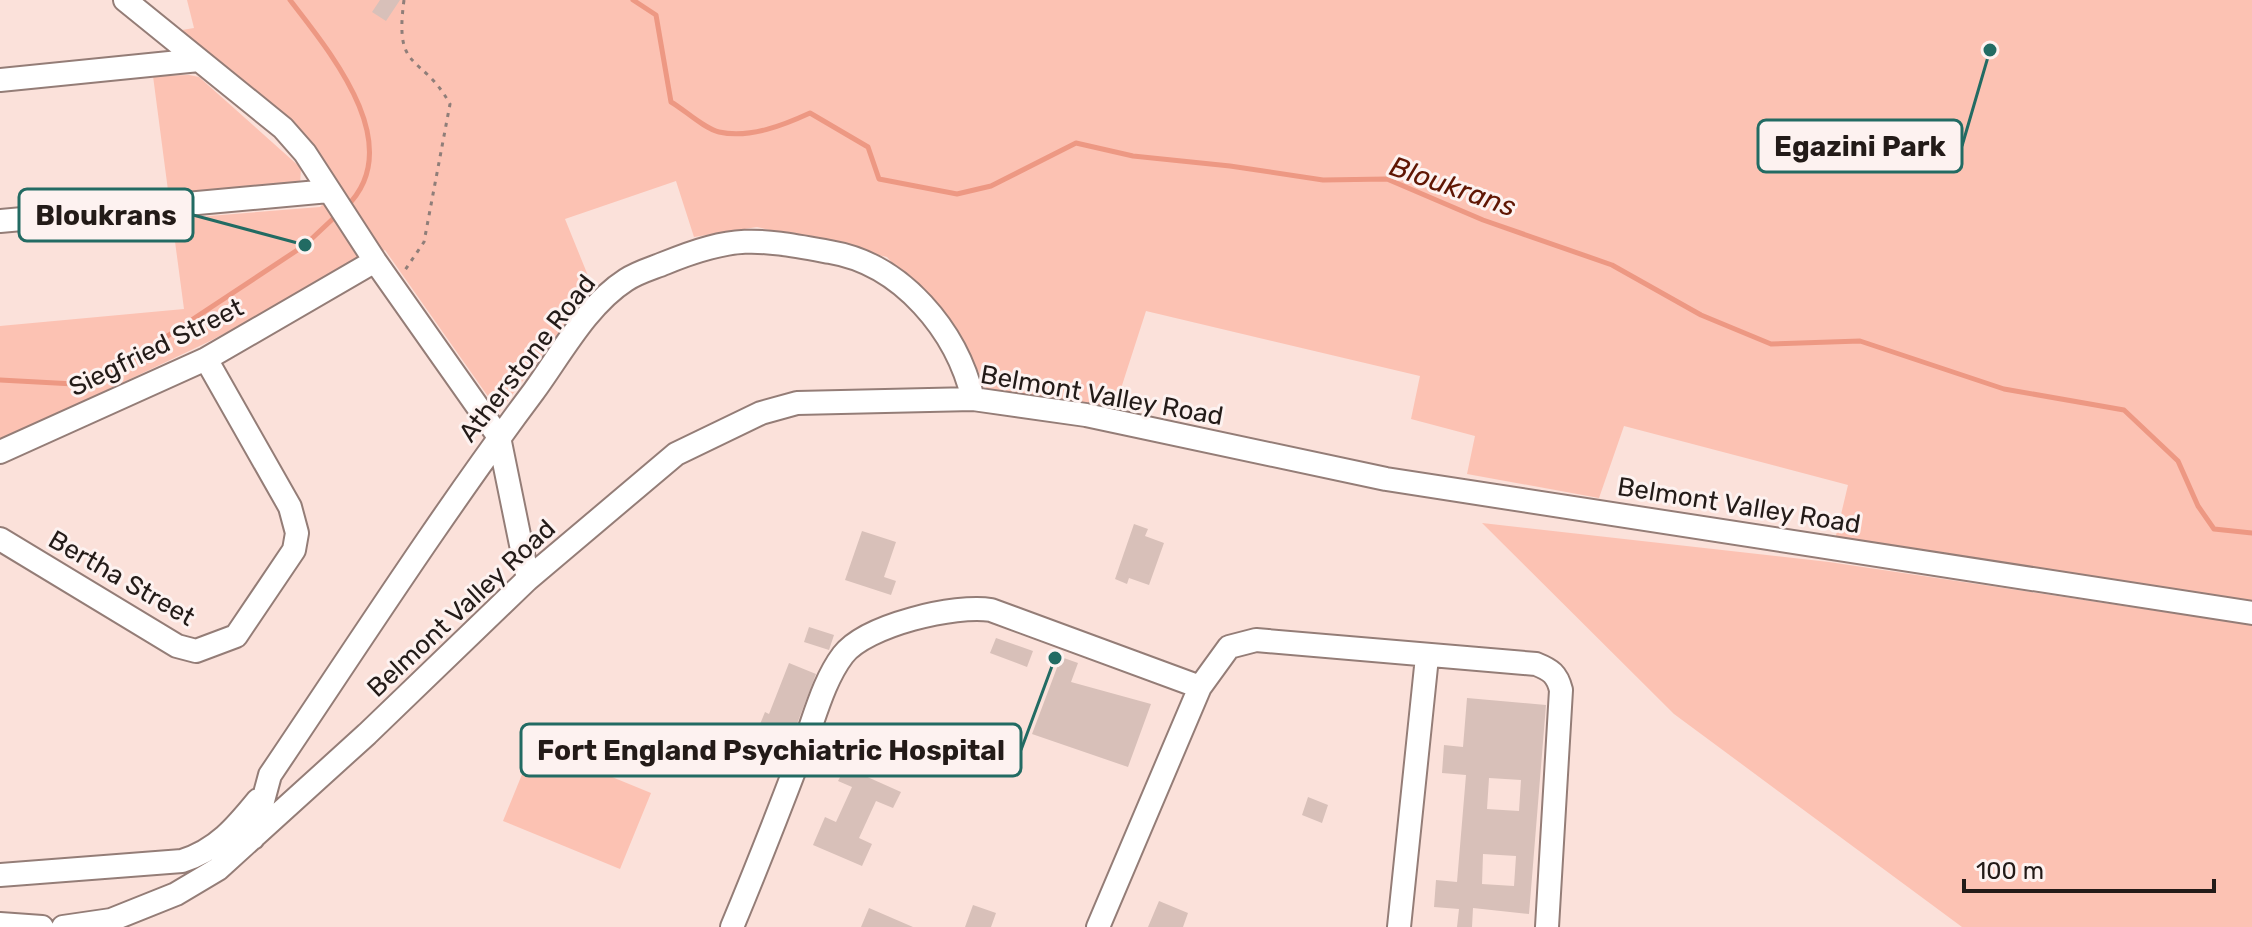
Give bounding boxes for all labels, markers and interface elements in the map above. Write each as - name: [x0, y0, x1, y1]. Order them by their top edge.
- callout: Egazini Park: [1758, 120, 1962, 172]
- text: Egazini Park: [1774, 130, 1947, 163]
- water label: Bloukrans: [1385, 149, 1520, 223]
- callout: Bloukrans: [19, 189, 193, 241]
- text: Bloukrans: [35, 199, 177, 232]
- street label: Atherstone Road: [452, 268, 602, 448]
- street label: Siegfried Street: [64, 292, 249, 403]
- street label: Belmont Valley Road: [978, 359, 1226, 432]
- street label: Belmont Valley Road: [1615, 471, 1863, 540]
- street label: Belmont Valley Road: [361, 513, 562, 704]
- street label: Bertha Street: [43, 524, 200, 633]
- callout: Fort England Psychiatric Hospital: [521, 724, 1021, 776]
- text: Fort England Psychiatric Hospital: [537, 734, 1005, 767]
- scale bar: [1964, 843, 2214, 893]
- text: 100 m: [1976, 857, 2044, 885]

